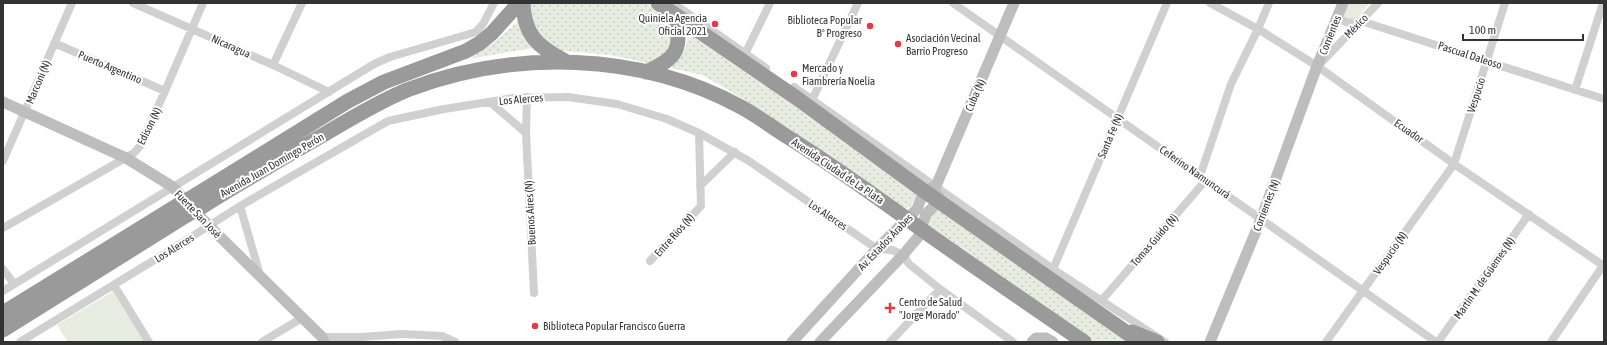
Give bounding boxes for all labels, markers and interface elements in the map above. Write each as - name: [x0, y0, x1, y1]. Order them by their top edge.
- place label: Quiniela Agencia Oficial 2021: [638, 12, 707, 37]
- street label: México: [1342, 12, 1370, 40]
- street label: Corrientes: [1317, 13, 1343, 56]
- place label: Biblioteca Popular Bº Progreso: [787, 14, 863, 39]
- scale bar: [1463, 16, 1583, 42]
- marker: Quiniela Agencia Oficial 2021: [710, 19, 720, 29]
- marker: Biblioteca Popular Bº Progreso: [865, 21, 875, 31]
- text: 100 m: [1469, 23, 1496, 37]
- street label: Nicaragua: [210, 32, 252, 60]
- place label: Asociación Vecinal Barrio Progreso: [906, 32, 981, 57]
- marker: Asociación Vecinal Barrio Progreso: [893, 39, 903, 49]
- street label: Pascual Daleoso: [1437, 39, 1503, 71]
- street label: Puerto Argentino: [76, 48, 144, 86]
- street label: Marconi (N): [23, 58, 53, 106]
- place label: Mercado y Fiambrería Noelia: [802, 62, 875, 87]
- marker: Mercado y Fiambrería Noelia: [789, 69, 799, 79]
- street label: Vespucio: [1465, 76, 1487, 114]
- street label: Cuba (N): [963, 77, 987, 113]
- street label: Los Alerces: [498, 91, 544, 107]
- street label: Edison (N): [135, 105, 163, 147]
- street label: Santa Fe (N): [1095, 112, 1125, 160]
- street label: Ecuador: [1392, 117, 1426, 146]
- street label: Avenida Juan Domingo Perón: [218, 130, 326, 200]
- street label: Avenida Ciudad de La Plata: [790, 136, 886, 206]
- street label: Ceferino Namuncurá: [1157, 143, 1233, 201]
- street label: Corrientes (N): [1251, 177, 1282, 233]
- street label: Buenos Aires (N): [522, 180, 538, 246]
- street label: Fuerte San José: [172, 188, 224, 240]
- street label: Los Alerces: [806, 198, 850, 232]
- street label: Entre Ríos (N): [652, 211, 697, 259]
- street label: Av. Estados Árabes: [855, 211, 915, 273]
- street label: Tomas Guido (N): [1128, 211, 1180, 269]
- street label: Vespucio (N): [1371, 229, 1409, 277]
- street label: Los Alerces: [152, 231, 196, 265]
- street label: Martín M. de Güemes (N): [1451, 235, 1517, 321]
- place label: Centro de Salud "Jorge Morado": [899, 296, 962, 321]
- marker: Centro de Salud "Jorge Morado": [884, 302, 896, 314]
- place label: Biblioteca Popular Francisco Guerra: [543, 320, 685, 332]
- marker: Biblioteca Popular Francisco Guerra: [530, 321, 540, 331]

